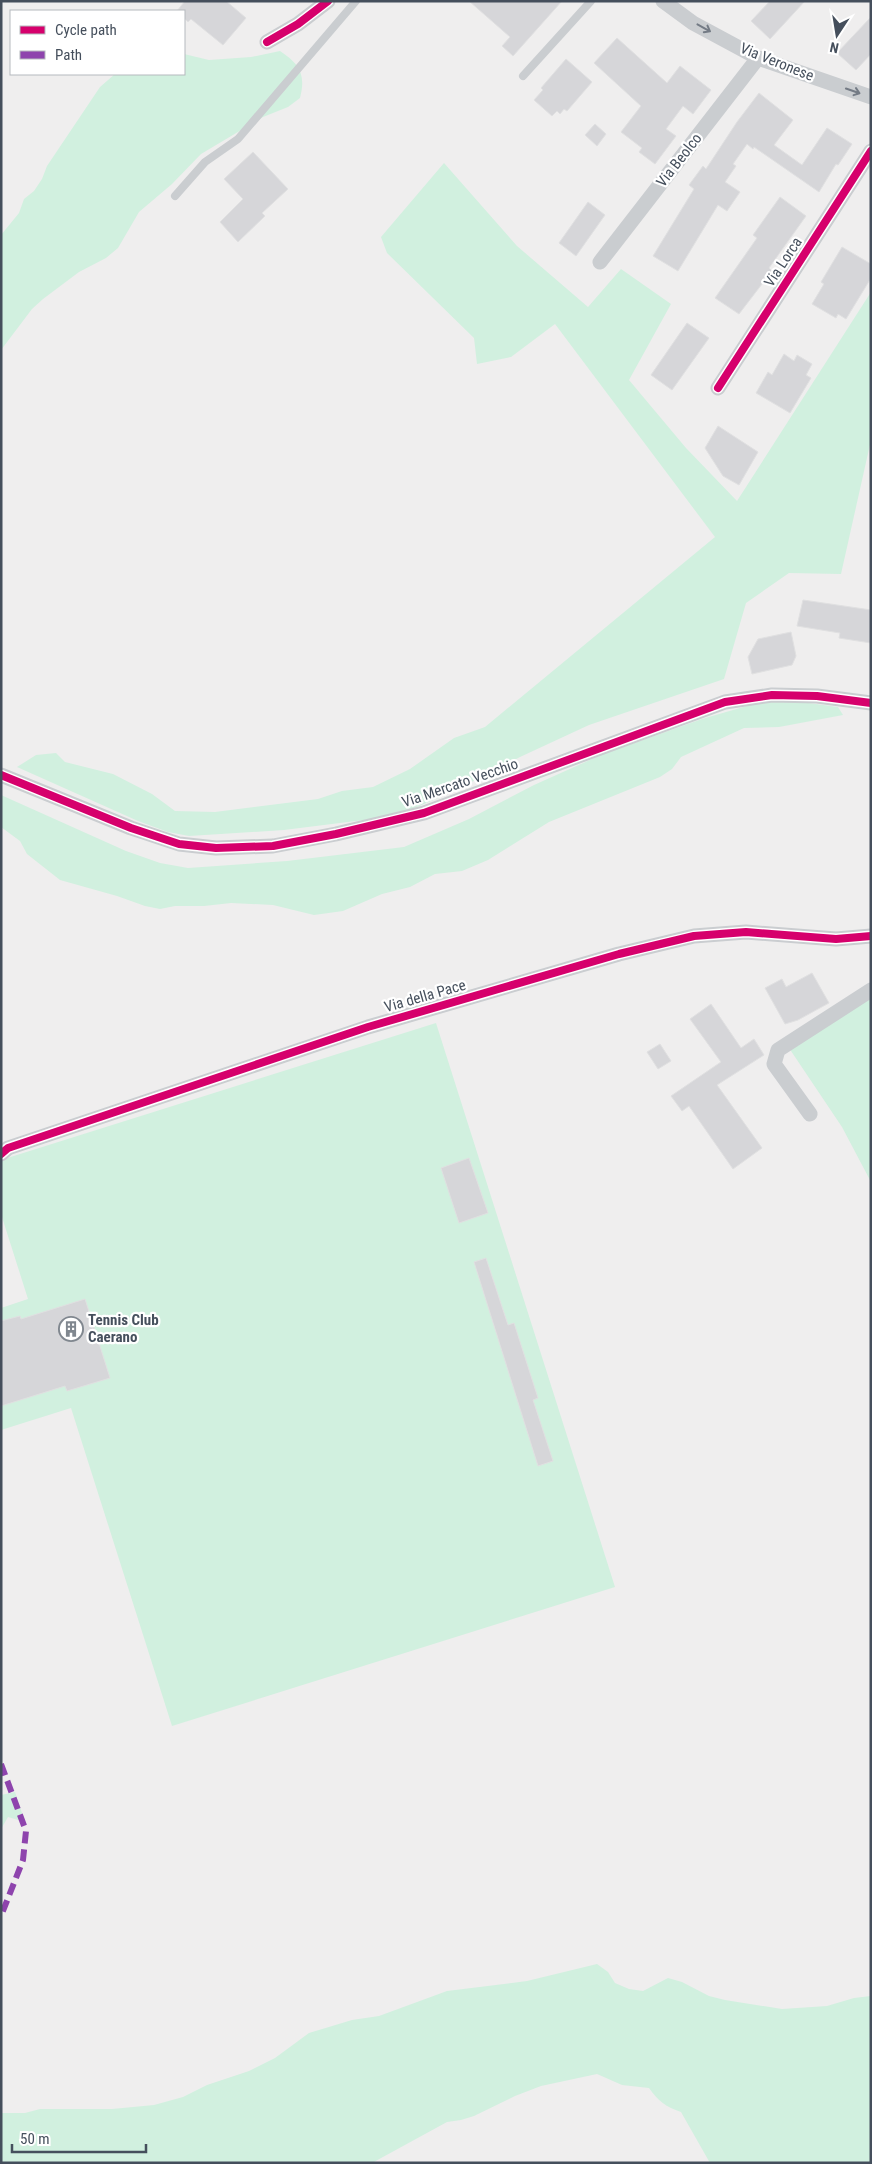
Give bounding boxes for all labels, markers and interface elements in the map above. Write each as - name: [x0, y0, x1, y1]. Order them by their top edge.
- legend: [10, 10, 185, 75]
- north arrow: [812, 10, 862, 60]
- text: Cycle path: [55, 21, 117, 39]
- one-way arrow: [696, 23, 711, 33]
- street label: Via Veronese: [738, 39, 816, 85]
- text: N: [828, 39, 840, 56]
- text: Path: [55, 46, 82, 64]
- one-way arrow: [845, 87, 860, 96]
- street label: Via Beolco: [652, 130, 706, 190]
- street label: Via Lorca: [760, 234, 806, 290]
- street label: Via Mercato Vecchio: [399, 755, 521, 811]
- street label: Via della Pace: [382, 976, 468, 1016]
- place label: Tennis Club Caerano: [88, 1311, 159, 1346]
- building icon: Tennis Club Caerano: [58, 1316, 84, 1342]
- scale bar: [12, 2122, 146, 2154]
- text: 50 m: [20, 2130, 50, 2148]

